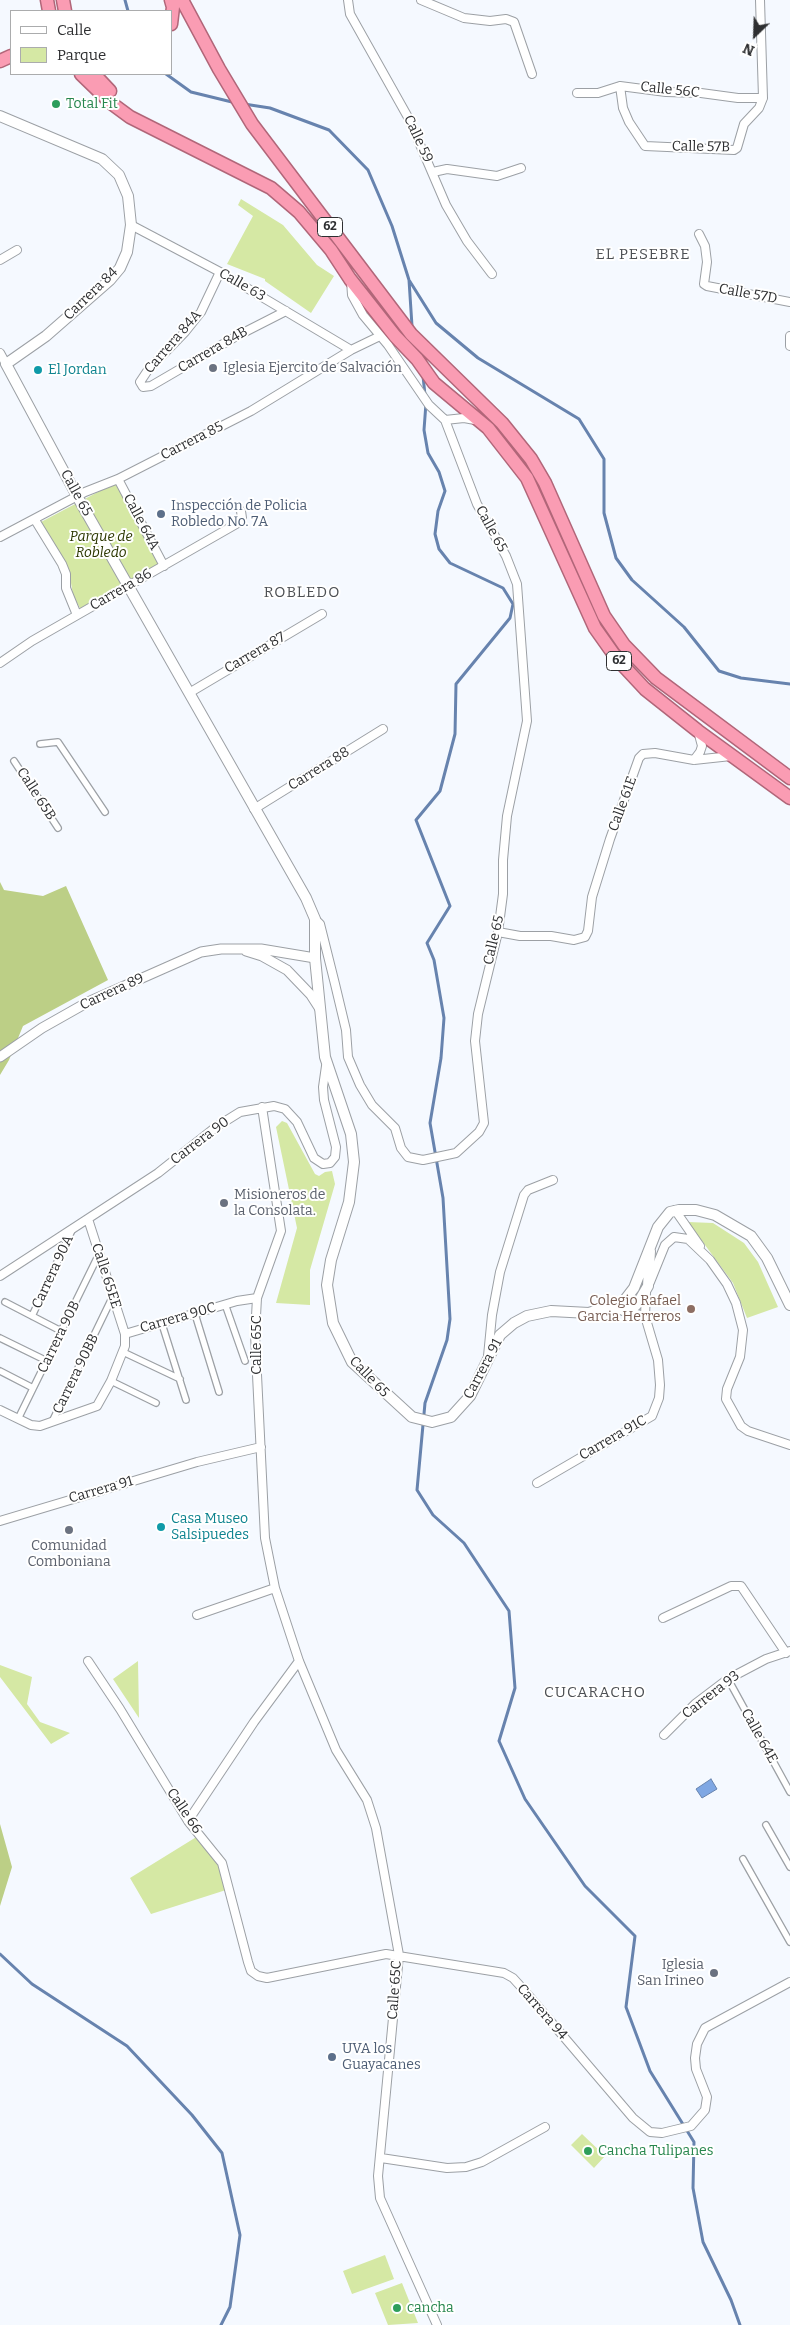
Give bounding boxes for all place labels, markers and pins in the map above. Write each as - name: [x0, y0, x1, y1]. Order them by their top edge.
- place label: Total Fit: [66, 96, 118, 112]
- marker: Total Fit: [50, 98, 62, 110]
- place label: Iglesia Ejercito de Salvación: [223, 360, 402, 376]
- place label: El Jordan: [48, 362, 107, 378]
- marker: Iglesia Ejercito de Salvación: [207, 362, 219, 374]
- marker: El Jordan: [32, 364, 44, 376]
- place label: Inspección de Policia Robledo No. 7A: [171, 498, 307, 530]
- marker: Inspección de Policia Robledo No. 7A: [155, 508, 167, 520]
- place label: Misioneros de la Consolata.: [234, 1187, 325, 1220]
- marker: Misioneros de la Consolata.: [218, 1197, 230, 1209]
- place label: Colegio Rafael Garcia Herreros: [577, 1293, 681, 1325]
- marker: Colegio Rafael Garcia Herreros: [685, 1303, 697, 1315]
- place label: Casa Museo Salsipuedes: [171, 1511, 249, 1544]
- marker: Casa Museo Salsipuedes: [155, 1521, 167, 1533]
- marker: Comunidad Comboniana: [63, 1524, 75, 1536]
- place label: Comunidad Comboniana: [27, 1538, 111, 1570]
- place label: Iglesia San Irineo: [637, 1957, 704, 1990]
- marker: Iglesia San Irineo: [708, 1967, 720, 1979]
- place label: UVA los Guayacanes: [342, 2041, 421, 2074]
- marker: UVA los Guayacanes: [326, 2051, 338, 2063]
- place label: Cancha Tulipanes: [598, 2143, 713, 2159]
- marker: Cancha Tulipanes: [582, 2145, 594, 2157]
- place label: cancha: [407, 2300, 454, 2316]
- marker: cancha: [391, 2302, 403, 2314]

